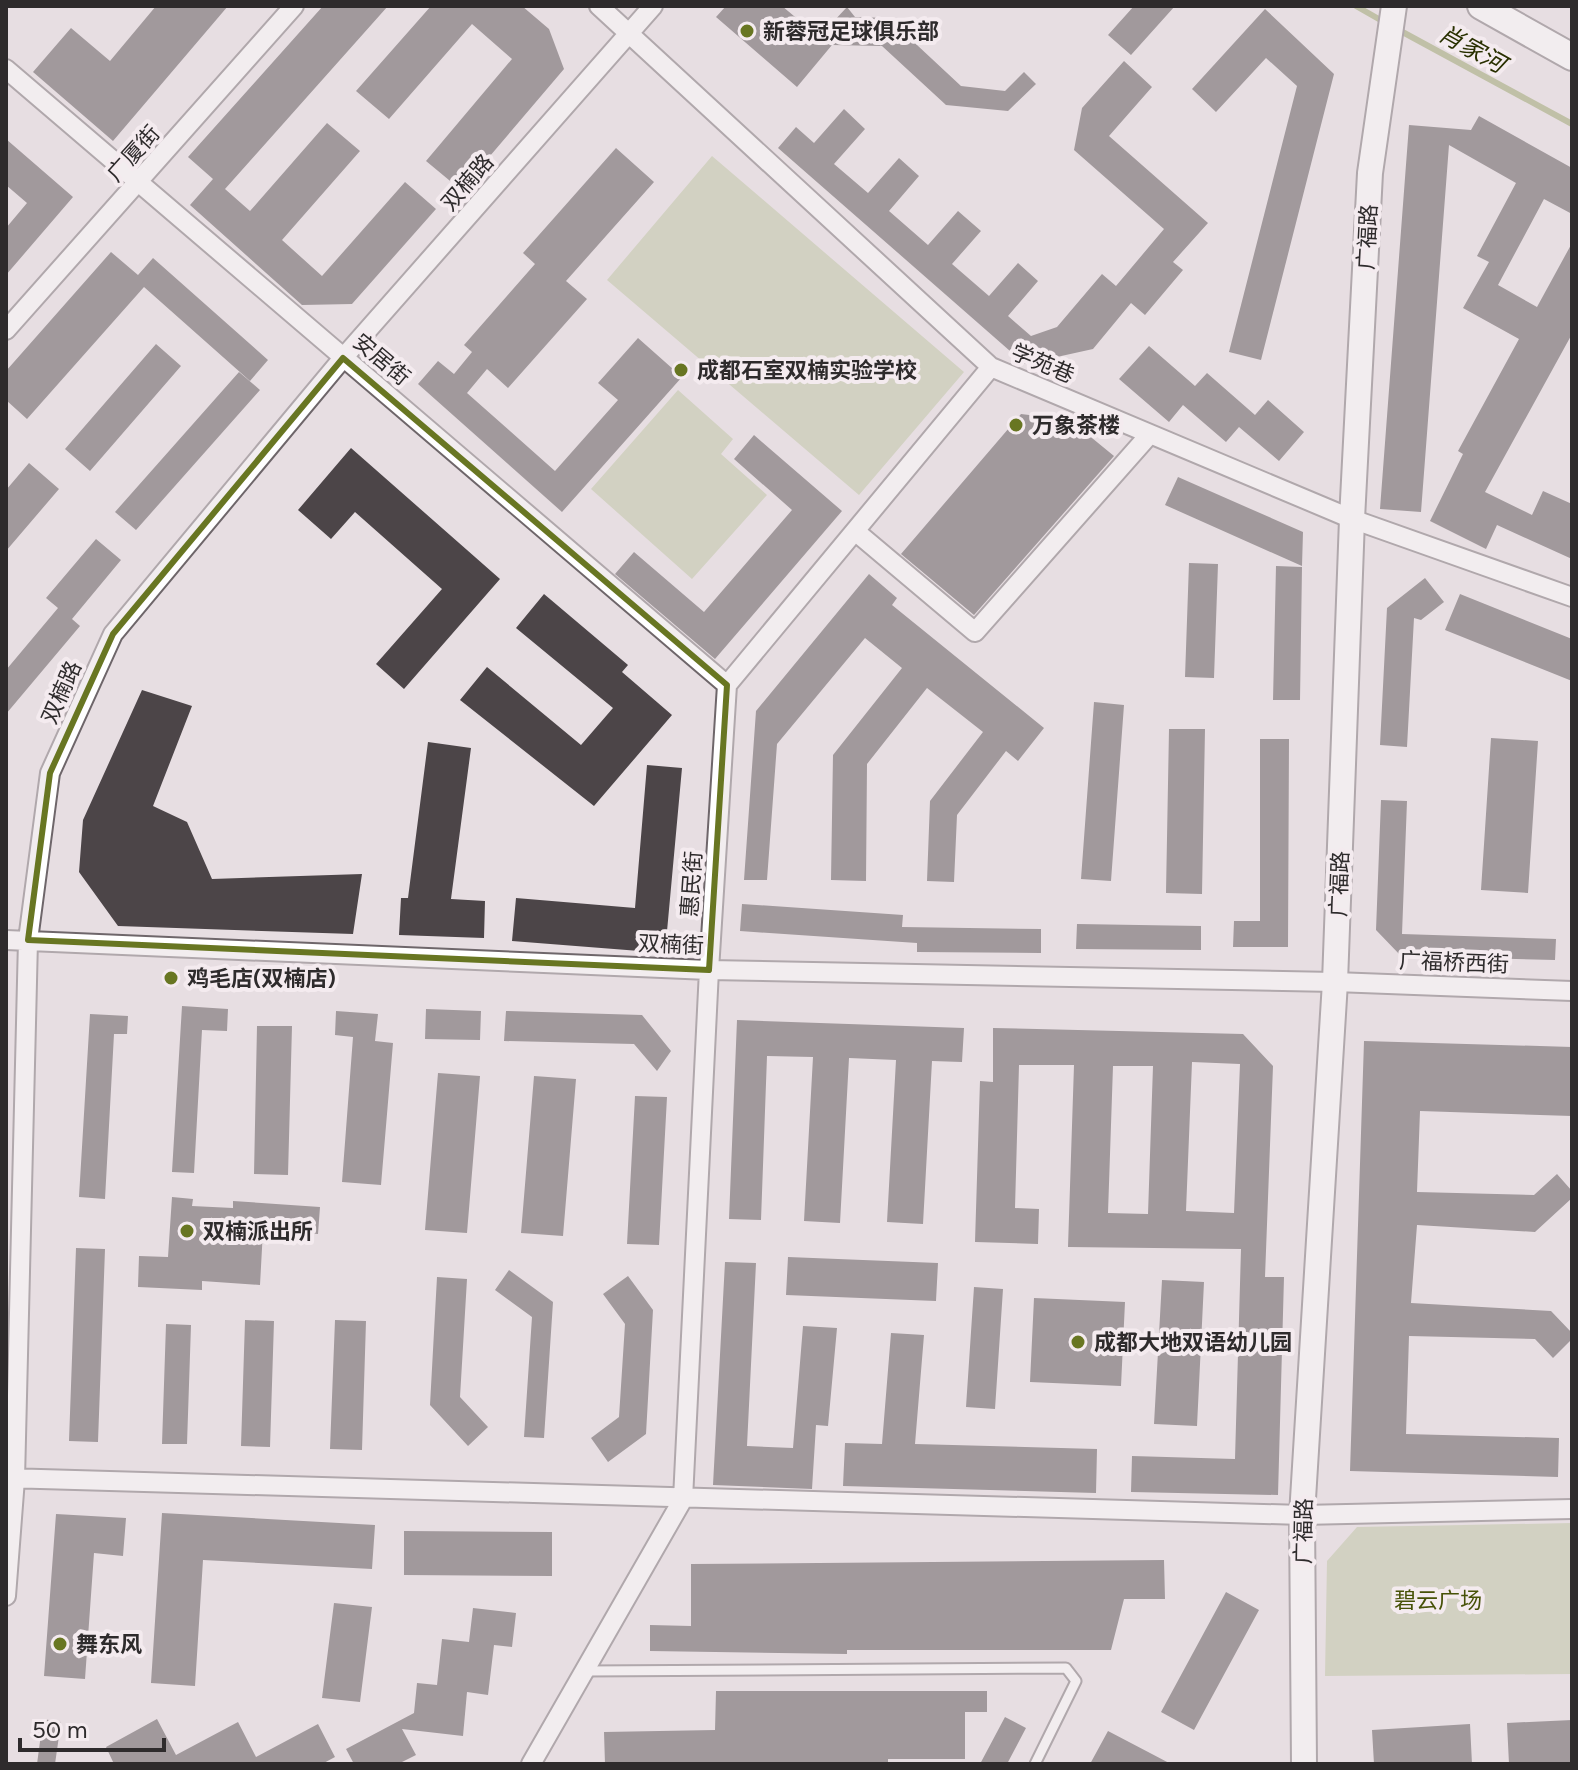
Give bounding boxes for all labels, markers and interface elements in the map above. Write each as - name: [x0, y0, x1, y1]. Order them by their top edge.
- place label: 新蓉冠足球俱乐部: [763, 18, 939, 45]
- water label: 肖家河: [1434, 18, 1514, 81]
- marker: 新蓉冠足球俱乐部: [738, 22, 756, 40]
- street label: 广厦街: [101, 120, 165, 187]
- street label: 双楠路: [436, 149, 499, 216]
- street label: 广福路: [1352, 203, 1383, 271]
- street label: 安居街: [348, 328, 416, 391]
- street label: 学苑巷: [1007, 338, 1078, 389]
- place label: 成都石室双楠实验学校: [697, 357, 917, 384]
- marker: 成都石室双楠实验学校: [672, 361, 690, 379]
- place label: 万象茶楼: [1032, 412, 1120, 439]
- marker: 万象茶楼: [1007, 416, 1025, 434]
- street label: 双楠路: [36, 657, 87, 728]
- street label: 惠民街: [676, 850, 707, 918]
- street label: 广福路: [1325, 851, 1354, 917]
- street label: 双楠街: [638, 930, 704, 959]
- street label: 广福桥西街: [1399, 947, 1509, 978]
- place label: 鸡毛店(双楠店): [187, 965, 336, 992]
- marker: 鸡毛店(双楠店): [162, 969, 180, 987]
- place label: 双楠派出所: [203, 1218, 313, 1245]
- marker: 双楠派出所: [178, 1222, 196, 1240]
- place label: 成都大地双语幼儿园: [1094, 1329, 1292, 1356]
- marker: 成都大地双语幼儿园: [1069, 1333, 1087, 1351]
- street label: 广福路: [1289, 1498, 1318, 1564]
- park label: 碧云广场: [1394, 1587, 1482, 1614]
- place label: 舞东风: [76, 1631, 142, 1658]
- marker: 舞东风: [51, 1635, 69, 1653]
- scale bar: [20, 1702, 164, 1752]
- text: 50 m: [32, 1715, 88, 1744]

